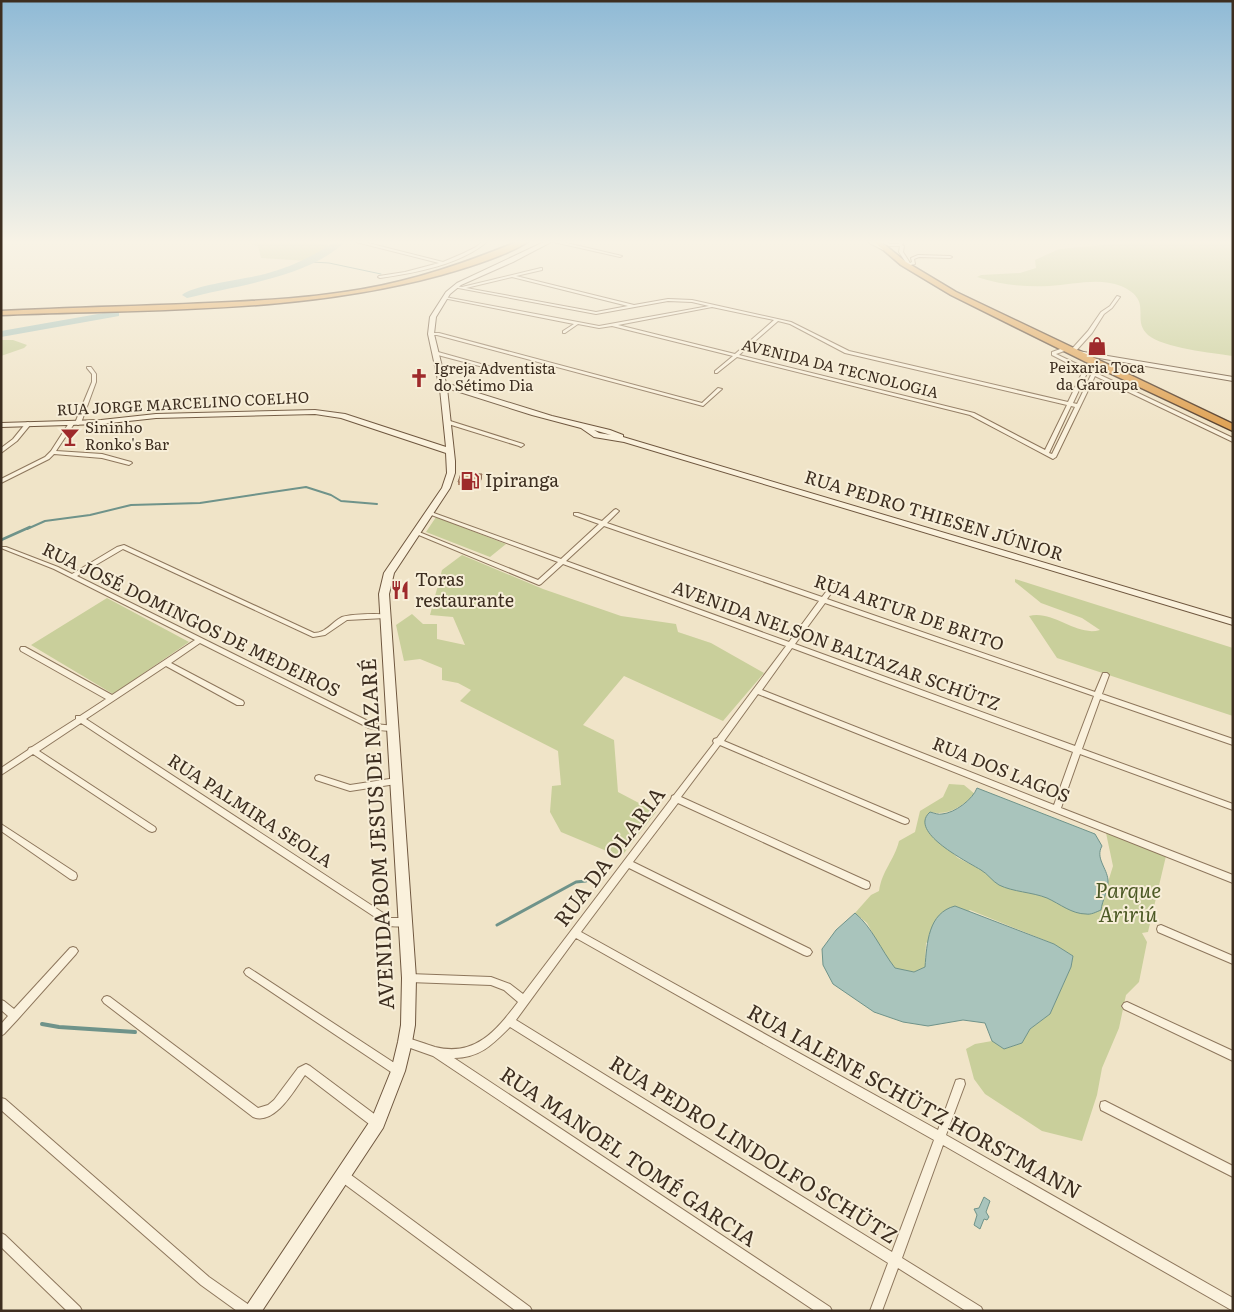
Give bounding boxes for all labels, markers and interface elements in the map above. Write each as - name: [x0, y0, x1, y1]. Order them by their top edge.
- street label: AVENIDA DA TECNOLOGIA: [739, 332, 941, 403]
- shop icon: Peixaria Toca da Garoupa: [1086, 335, 1108, 357]
- place label: Peixaria Toca da Garoupa: [1049, 355, 1146, 395]
- place label: Igreja Adventista do Sétimo Dia: [434, 356, 557, 396]
- church icon: Igreja Adventista do Sétimo Dia: [408, 367, 430, 389]
- street label: RUA JORGE MARCELINO COELHO: [56, 384, 310, 421]
- place label: Sininho Ronko's Bar: [85, 415, 169, 455]
- bar icon: Sininho Ronko's Bar: [59, 426, 81, 448]
- street label: RUA PEDRO THIESEN JÚNIOR: [802, 462, 1067, 567]
- place label: Ipiranga: [485, 466, 559, 493]
- fuel station icon: Ipiranga: [459, 470, 481, 492]
- street label: RUA JOSÉ DOMINGOS DE MEDEIROS: [38, 535, 345, 703]
- place label: Toras restaurante: [415, 565, 514, 613]
- street label: RUA ARTUR DE BRITO: [811, 566, 1008, 657]
- street label: AVENIDA NELSON BALTAZAR SCHÜTZ: [669, 572, 1004, 717]
- restaurant icon: Toras restaurante: [389, 579, 411, 601]
- street label: AVENIDA BOM JESUS DE NAZARÉ: [351, 658, 400, 1011]
- street label: RUA DOS LAGOS: [929, 729, 1074, 809]
- street label: RUA PALMIRA SEOLA: [163, 746, 339, 873]
- street label: RUA DA OLARIA: [545, 779, 671, 932]
- park label: Parque Aririú: [1095, 873, 1161, 928]
- street label: RUA IALENE SCHÜTZ HORSTMANN: [743, 995, 1088, 1205]
- street label: RUA PEDRO LINDOLFO SCHÜTZ: [604, 1046, 904, 1250]
- street label: RUA MANOEL TOMÉ GARCIA: [495, 1057, 764, 1253]

